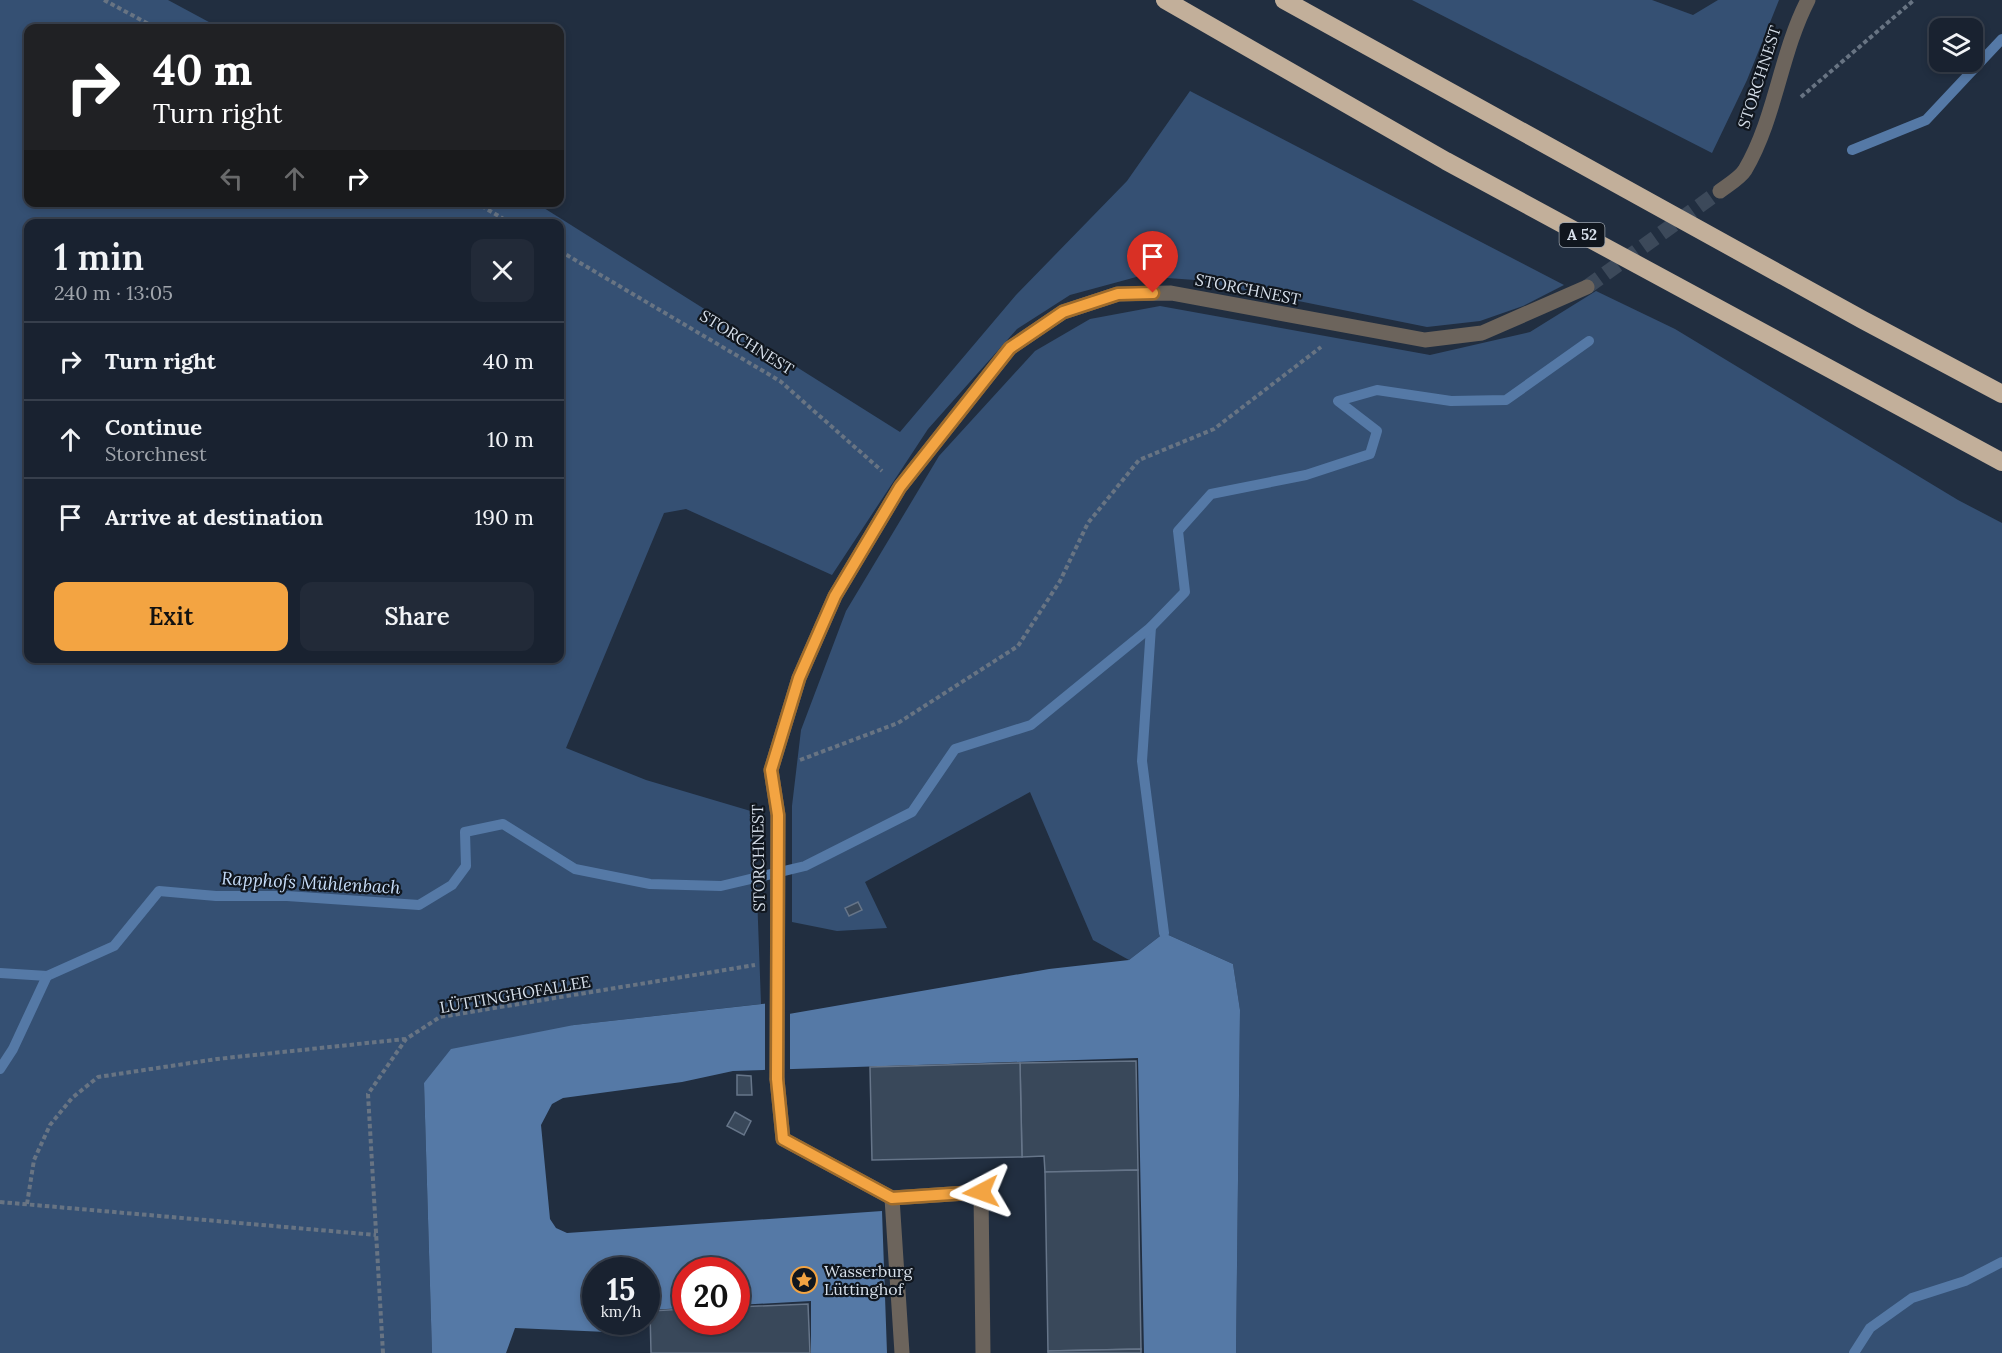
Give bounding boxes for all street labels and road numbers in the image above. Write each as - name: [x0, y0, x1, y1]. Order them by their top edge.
- street label: STORCHNEST: [1733, 23, 1785, 131]
- road number: A 52: [1560, 223, 1604, 247]
- street label: STORCHNEST: [1194, 269, 1302, 309]
- street label: STORCHNEST: [696, 305, 798, 379]
- street label: STORCHNEST: [747, 804, 769, 912]
- street label: LÜTTINGHOFALLEE: [438, 971, 592, 1017]

